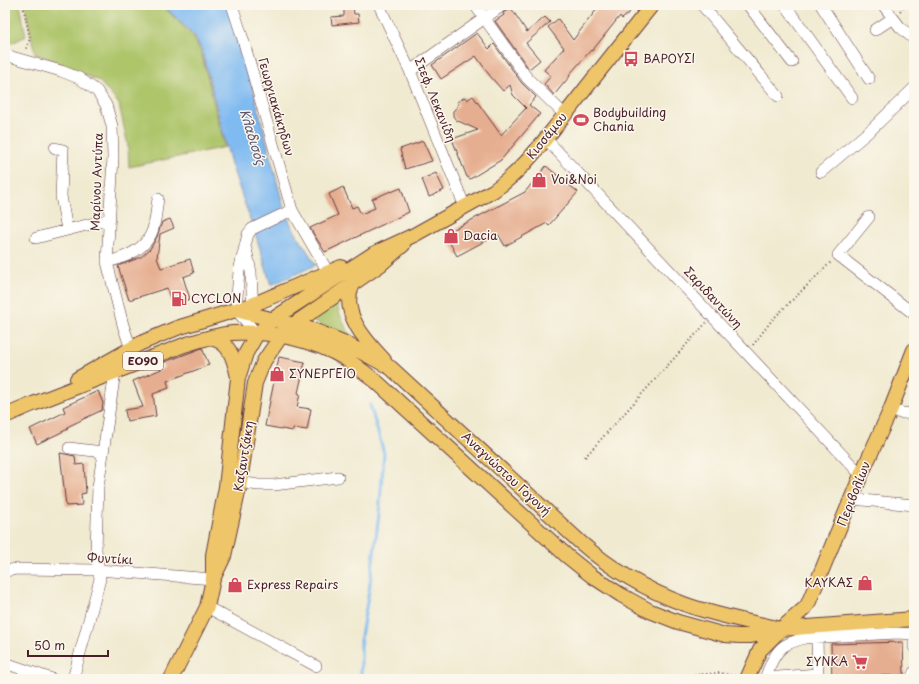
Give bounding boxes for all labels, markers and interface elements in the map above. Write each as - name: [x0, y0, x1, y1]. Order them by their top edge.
- place label: ΒΑΡΟΥΣΙ: [643, 49, 695, 67]
- bus stop icon: ΒΑΡΟΥΣΙ: [622, 50, 640, 68]
- street label: Γεωργιακάκηδων: [254, 55, 300, 158]
- street label: Στεφ. Λεκανίδη: [411, 55, 461, 145]
- place label: Bodybuilding Chania: [593, 103, 666, 135]
- water label: Κλαδισός: [236, 106, 271, 168]
- street label: Κισσάμου: [522, 108, 571, 163]
- sports icon: Bodybuilding Chania: [572, 111, 590, 129]
- street label: Μαρίνου Αντύπα: [85, 132, 107, 231]
- place label: Voi&Noi: [551, 170, 597, 188]
- shop icon: Voi&Noi: [530, 171, 548, 189]
- place label: Dacia: [463, 226, 498, 244]
- shop icon: Dacia: [442, 227, 460, 245]
- street label: Σαριδαντώνη: [680, 262, 747, 332]
- place label: CYCLON: [191, 289, 241, 307]
- fuel station icon: CYCLON: [170, 290, 188, 308]
- road number: ΕΟ90: [123, 352, 163, 370]
- place label: ΣΥΝΕΡΓΕΙΟ: [289, 364, 356, 382]
- shop icon: ΣΥΝΕΡΓΕΙΟ: [268, 365, 286, 383]
- street label: Καζαντζάκη: [229, 419, 257, 493]
- street label: Αναγνώστου Γογονή: [458, 427, 555, 519]
- street label: Περιβολίων: [832, 458, 874, 529]
- street label: Φυντίκι: [86, 548, 134, 568]
- place label: ΚΑΥΚΑΣ: [805, 573, 853, 591]
- shop icon: ΚΑΥΚΑΣ: [856, 574, 874, 592]
- place label: Express Repairs: [247, 575, 339, 593]
- shop icon: Express Repairs: [226, 576, 244, 594]
- scale bar: [28, 632, 108, 658]
- text: 50 m: [34, 636, 65, 654]
- place label: ΣΥΝΚΑ: [806, 652, 848, 670]
- supermarket icon: ΣΥΝΚΑ: [851, 653, 869, 671]

